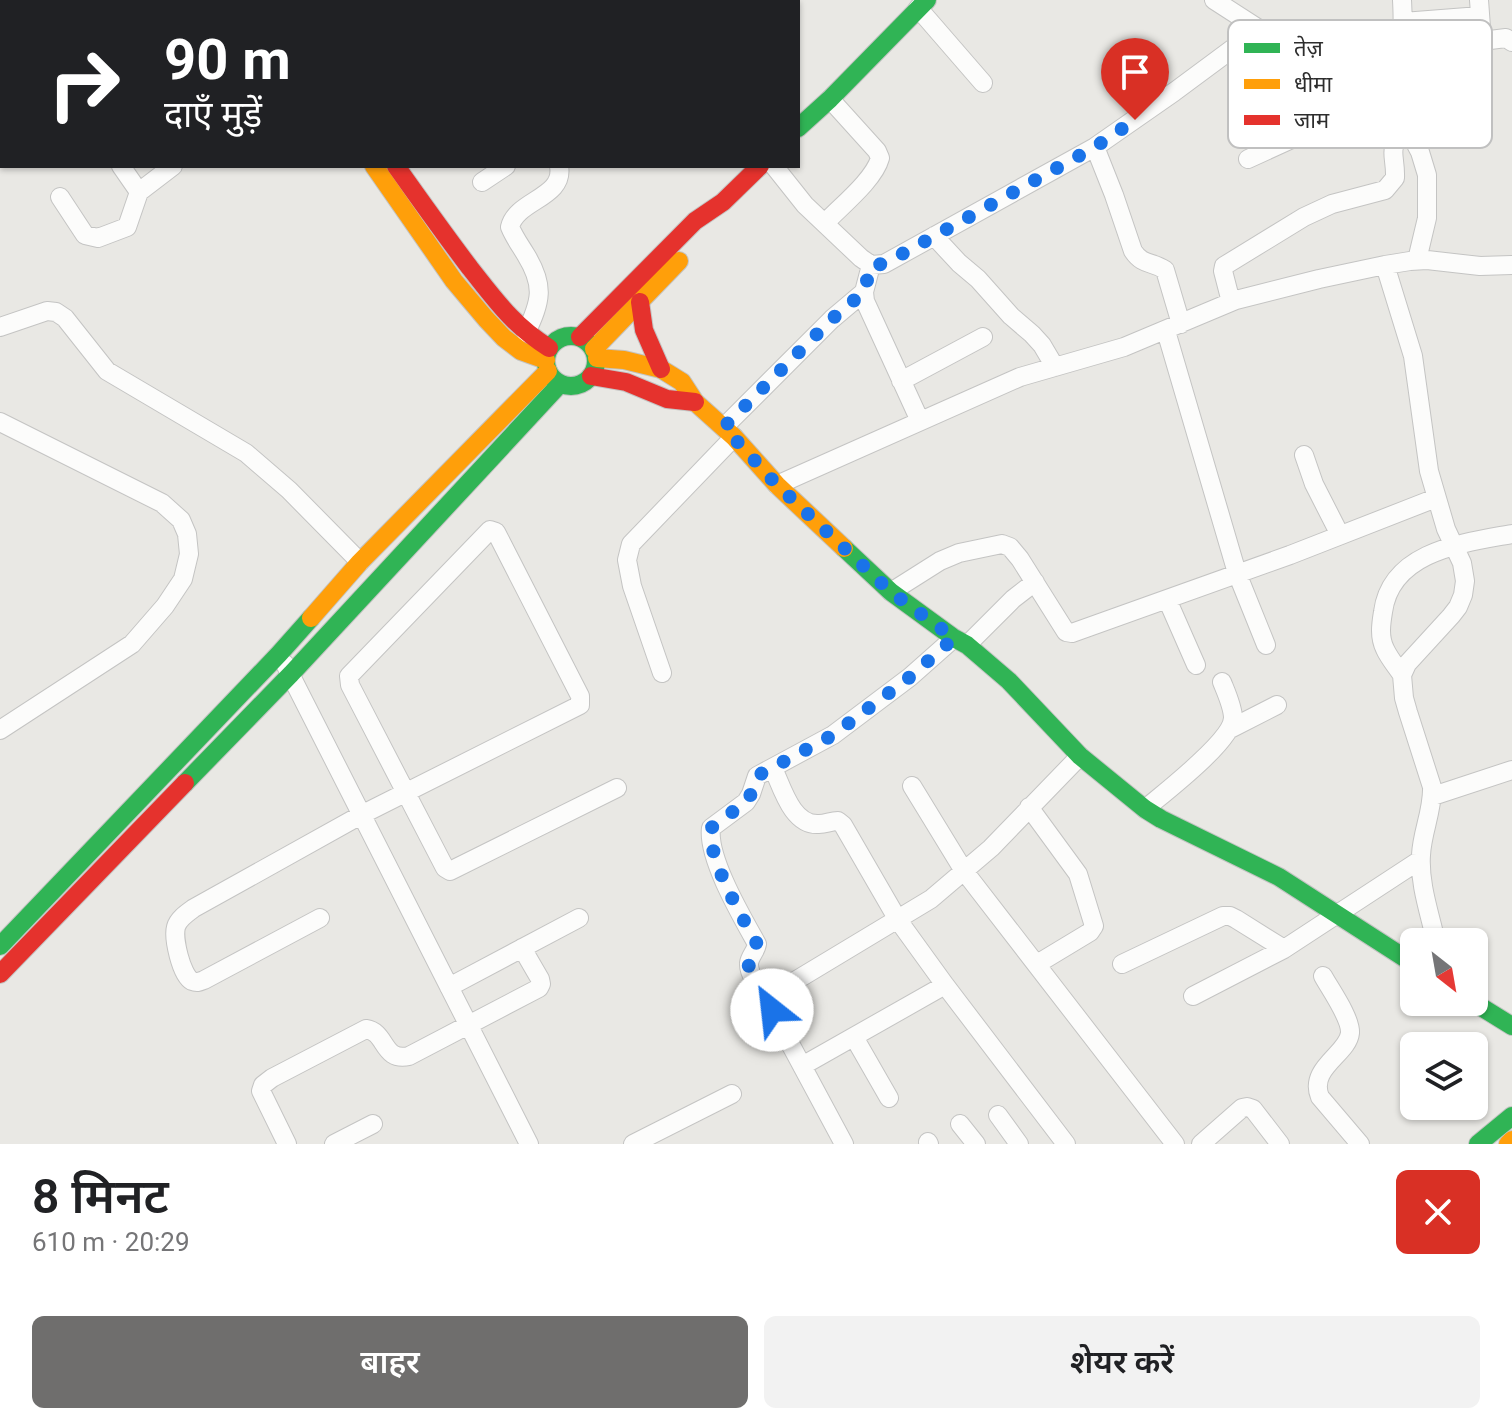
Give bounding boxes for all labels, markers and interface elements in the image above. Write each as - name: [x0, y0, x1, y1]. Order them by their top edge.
- legend: [1228, 20, 1492, 148]
- text: 90 m: [164, 27, 291, 93]
- icon: right: [32, 32, 136, 136]
- text: तेज़: [1294, 35, 1324, 61]
- pin: [1101, 38, 1169, 120]
- icon: arrive: [1113, 50, 1157, 94]
- text: धीमा: [1294, 72, 1332, 97]
- text: दाएँ मुड़ें: [164, 94, 262, 136]
- text: जाम: [1294, 108, 1330, 133]
- north arrow: [1400, 928, 1488, 1016]
- map controls: [1400, 928, 1488, 1120]
- position arrow: [730, 968, 814, 1052]
- button: layers: [1400, 1032, 1488, 1120]
- text: 8 मिनट: [32, 1168, 169, 1225]
- button: close: [1396, 1170, 1480, 1254]
- text: 610 m · 20:29: [32, 1227, 190, 1257]
- button: बाहर: [32, 1316, 748, 1408]
- button: शेयर करें: [764, 1316, 1480, 1408]

